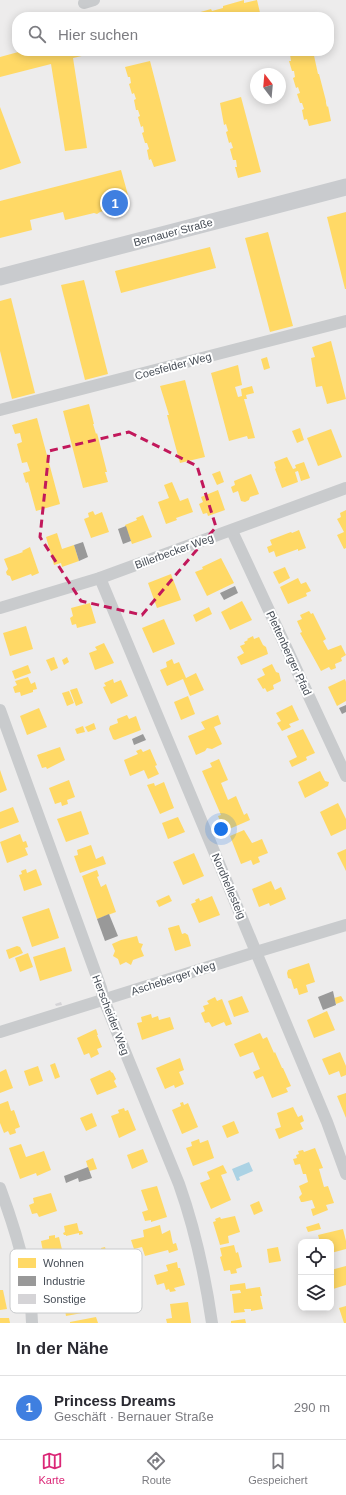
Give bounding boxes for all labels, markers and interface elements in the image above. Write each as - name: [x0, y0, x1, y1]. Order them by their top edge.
- search box: [12, 12, 334, 56]
- icon: search: [26, 23, 48, 45]
- text: Hier suchen: [58, 26, 138, 43]
- north arrow: [250, 68, 286, 104]
- pin: 1: [102, 188, 128, 218]
- street label: Bernauer Straße: [132, 216, 214, 248]
- street label: Coesfelder Weg: [133, 350, 213, 382]
- street label: Billerbecker Weg: [133, 531, 215, 571]
- street label: Plettenberger Pfad: [264, 609, 314, 697]
- your location: [211, 819, 231, 839]
- street label: Nordhellesteig: [210, 851, 248, 921]
- street label: Ascheberger Weg: [129, 959, 217, 997]
- street label: Herscheider Weg: [90, 973, 132, 1057]
- map controls: [298, 1239, 334, 1311]
- button: locate: [298, 1239, 334, 1275]
- legend: [10, 1249, 142, 1313]
- text: Wohnen: [43, 1257, 84, 1269]
- text: Industrie: [43, 1275, 85, 1287]
- button: layers: [298, 1275, 334, 1311]
- text: Sonstige: [43, 1293, 86, 1305]
- text: In der Nähe: [16, 1339, 109, 1358]
- text: Princess Dreams: [54, 1392, 176, 1409]
- text: 1: [25, 1400, 33, 1415]
- text: 290 m: [294, 1400, 330, 1415]
- text: Geschäft · Bernauer Straße: [54, 1409, 214, 1424]
- tab: Karte: [39, 1450, 65, 1486]
- tab: Route: [142, 1450, 171, 1486]
- tab: Gespeichert: [248, 1450, 307, 1486]

